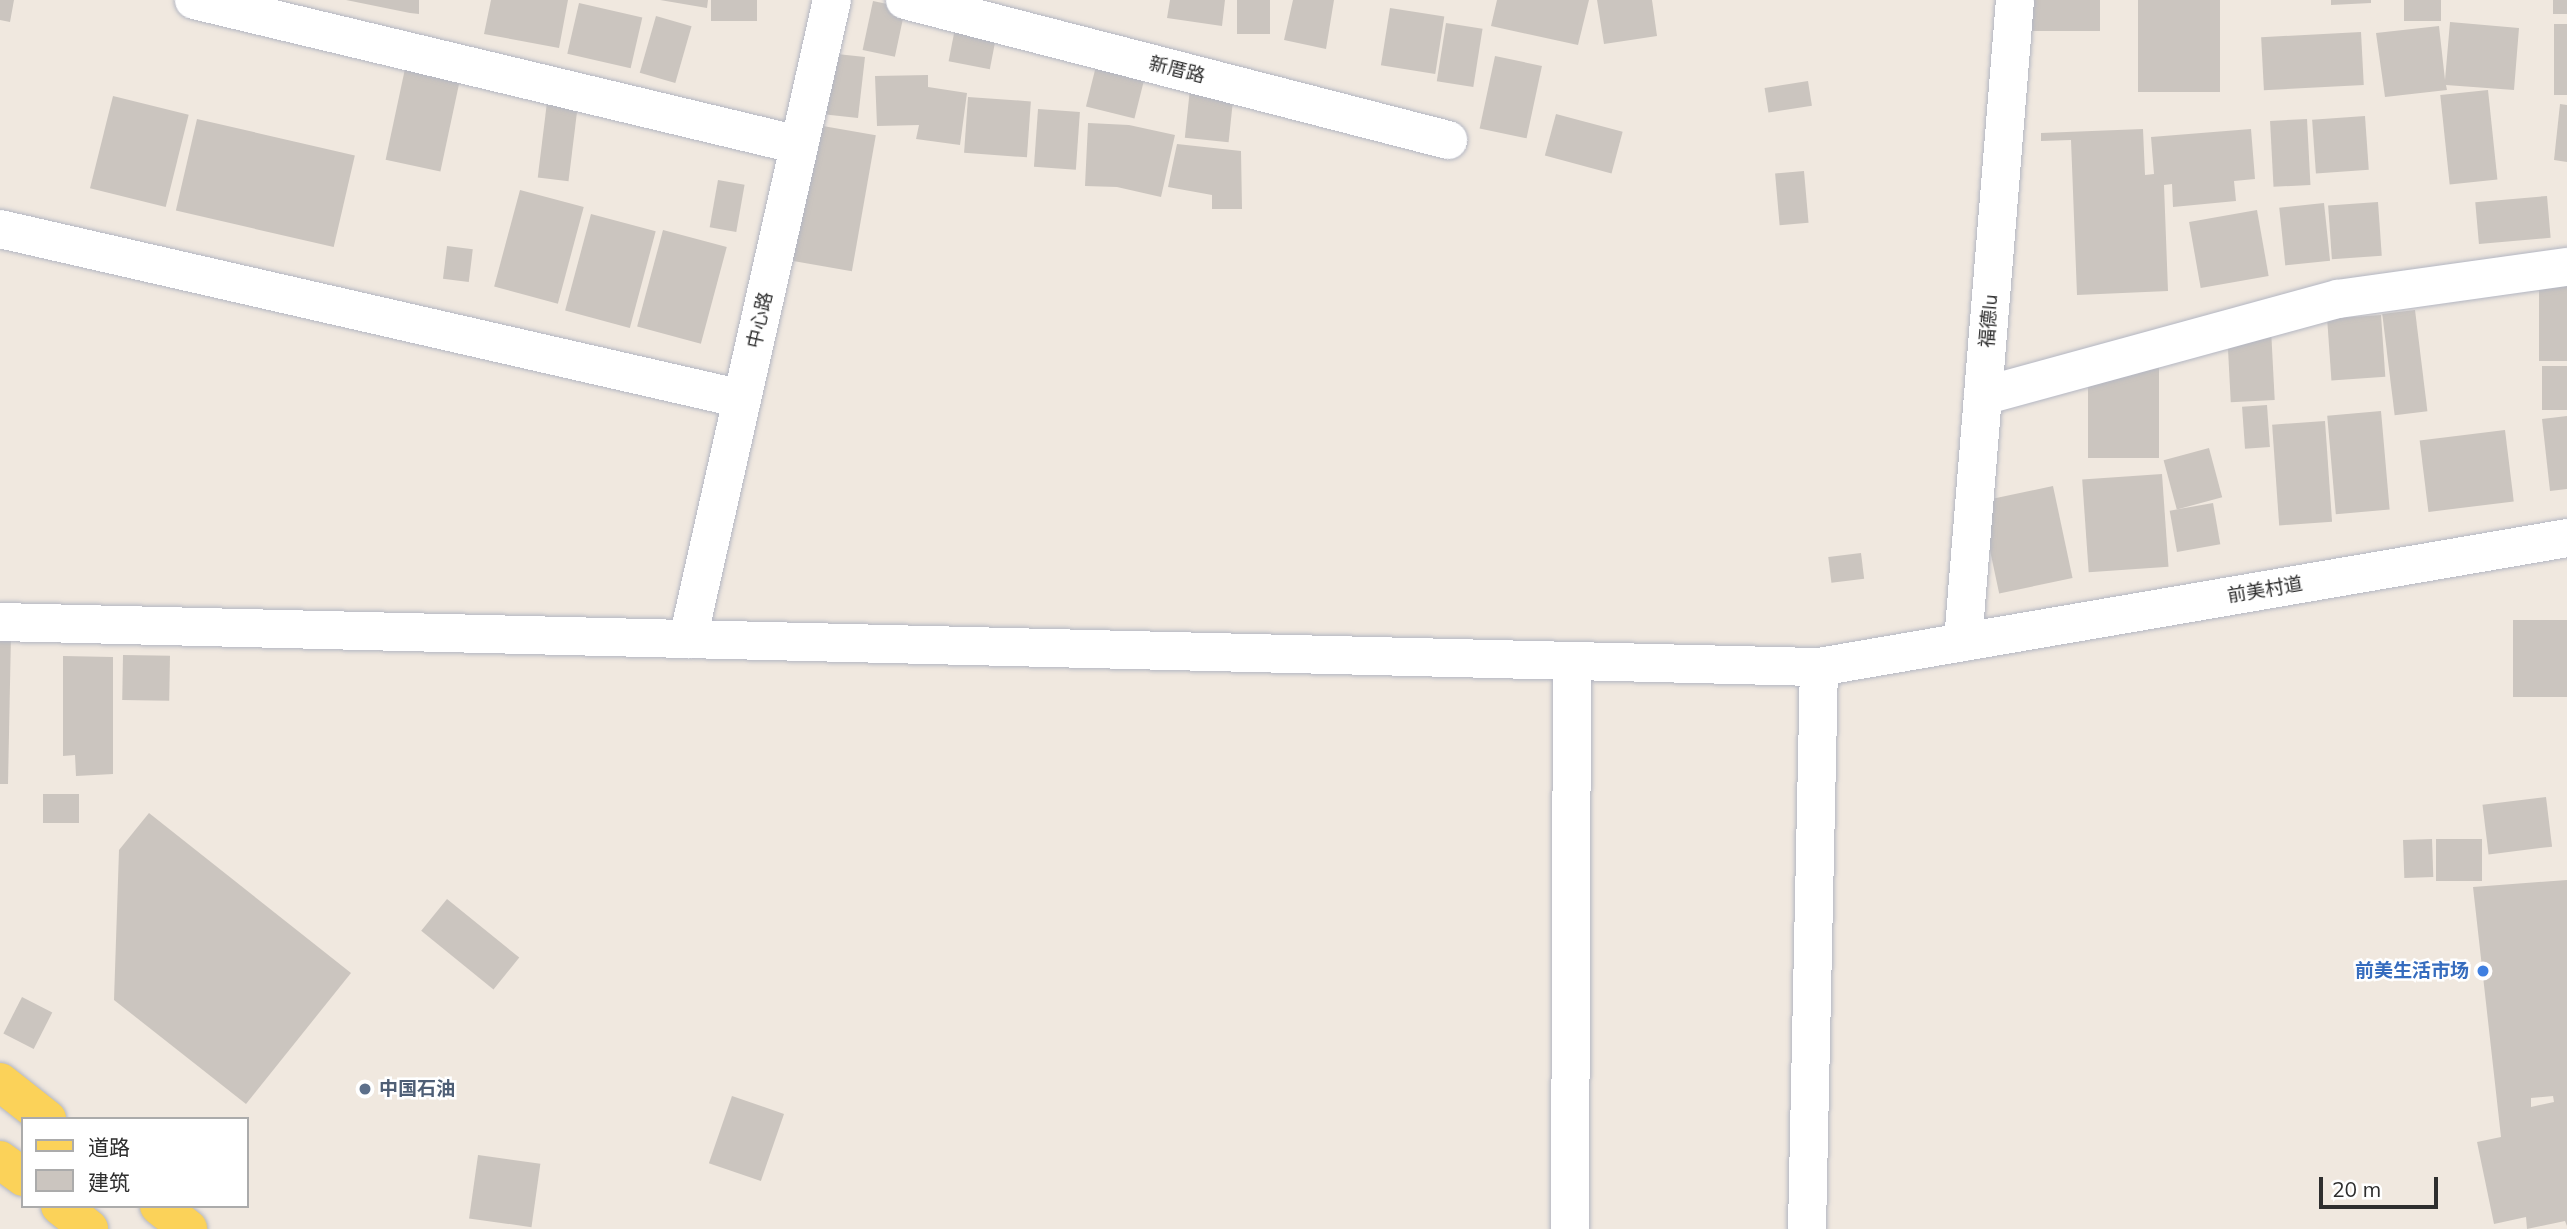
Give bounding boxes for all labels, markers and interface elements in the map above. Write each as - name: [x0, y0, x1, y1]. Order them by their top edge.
- street label: 新厝路: [1147, 52, 1207, 88]
- street label: 中心路: [742, 290, 778, 350]
- street label: 福德lu: [1975, 293, 2003, 349]
- street label: 前美村道: [2226, 572, 2304, 608]
- place label: 前美生活市场: [2355, 960, 2469, 982]
- marker: 前美生活市场: [2475, 963, 2491, 979]
- place label: 中国石油: [379, 1078, 455, 1100]
- marker: 中国石油: [357, 1081, 373, 1097]
- legend: [21, 1117, 248, 1208]
- text: 道路: [88, 1134, 130, 1160]
- scale bar: [2322, 1162, 2441, 1206]
- text: 建筑: [88, 1169, 130, 1195]
- text: 20 m: [2332, 1176, 2381, 1202]

